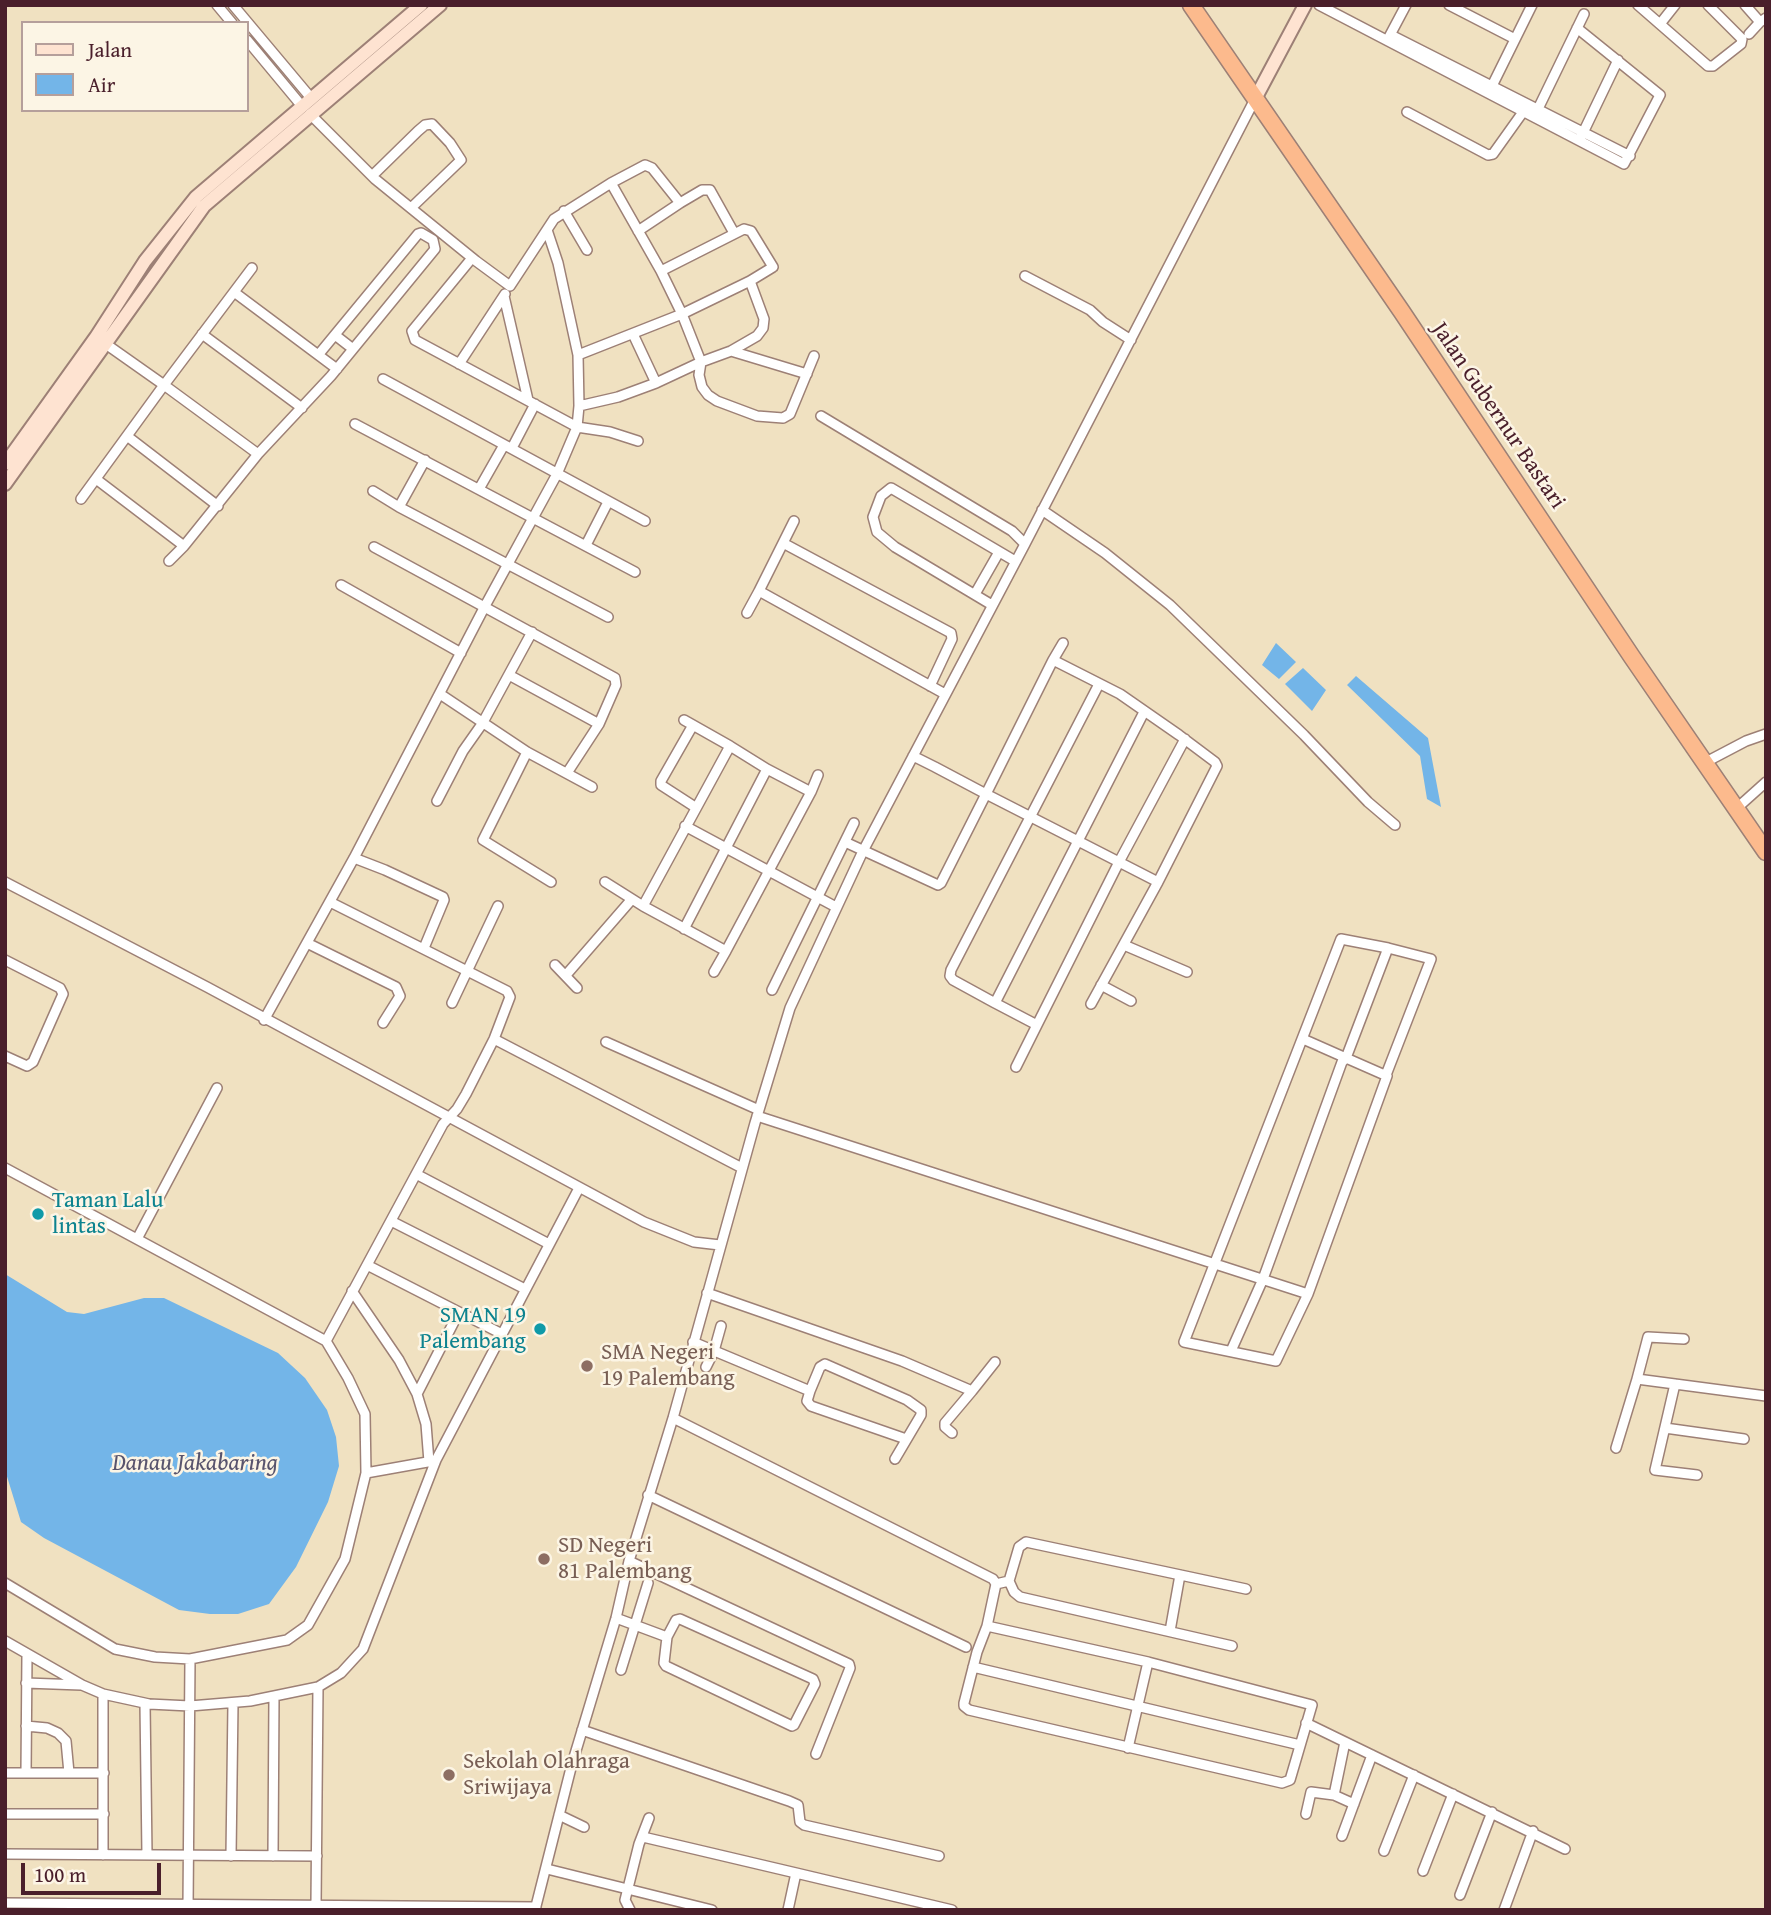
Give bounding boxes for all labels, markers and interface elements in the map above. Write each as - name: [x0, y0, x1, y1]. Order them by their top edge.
- legend: [21, 21, 248, 112]
- text: Jalan: [88, 34, 132, 65]
- text: Air: [88, 69, 115, 100]
- street label: Jalan Gubernur Bastari: [1425, 317, 1571, 515]
- place label: Taman Lalu lintas: [52, 1187, 163, 1241]
- marker: Taman Lalu lintas: [30, 1206, 46, 1222]
- place label: SMAN 19 Palembang: [420, 1302, 526, 1356]
- marker: SMAN 19 Palembang: [532, 1321, 548, 1337]
- place label: SMA Negeri 19 Palembang: [601, 1339, 735, 1393]
- marker: SMA Negeri 19 Palembang: [579, 1358, 595, 1374]
- water label: Danau Jakabaring: [112, 1450, 278, 1478]
- place label: SD Negeri 81 Palembang: [558, 1532, 692, 1586]
- marker: SD Negeri 81 Palembang: [536, 1551, 552, 1567]
- place label: Sekolah Olahraga Sriwijaya: [463, 1748, 630, 1802]
- marker: Sekolah Olahraga Sriwijaya: [441, 1767, 457, 1783]
- scale bar: [24, 1848, 164, 1892]
- text: 100 m: [34, 1859, 86, 1890]

